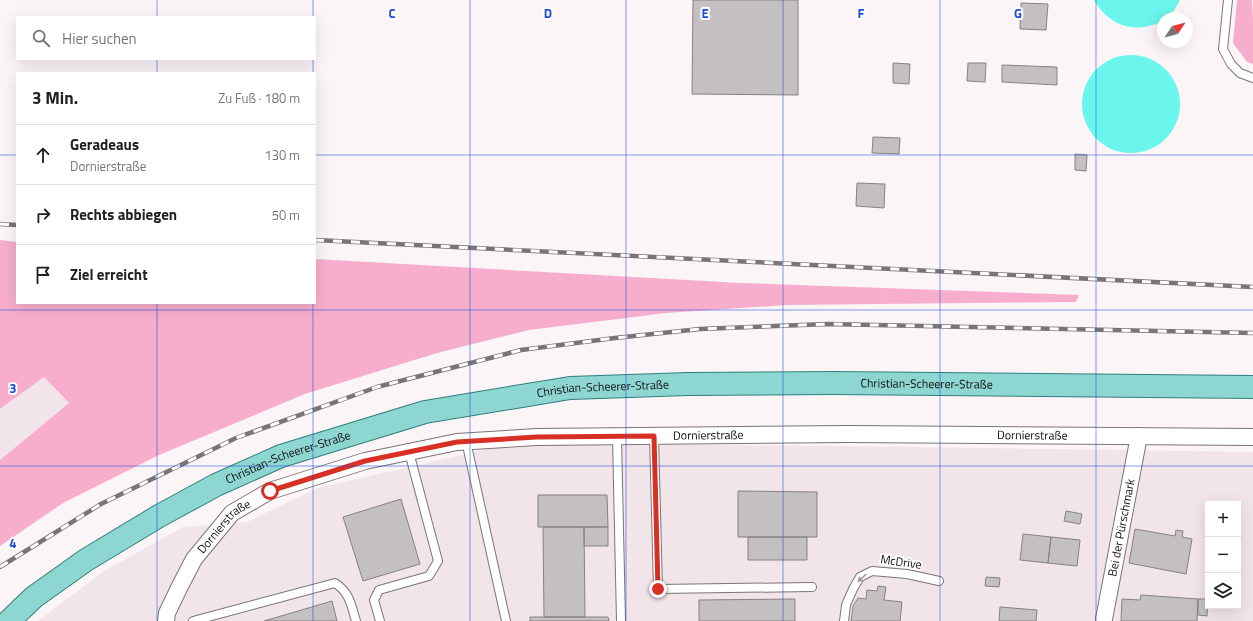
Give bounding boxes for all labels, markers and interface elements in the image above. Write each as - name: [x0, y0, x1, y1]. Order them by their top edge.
- text: C: [388, 3, 396, 23]
- text: D: [544, 3, 552, 23]
- text: E: [701, 3, 709, 23]
- text: F: [858, 3, 865, 23]
- text: G: [1014, 3, 1022, 23]
- north arrow: [1157, 12, 1193, 48]
- search box: [16, 16, 316, 60]
- icon: search: [30, 27, 52, 49]
- text: Hier suchen: [62, 27, 137, 50]
- text: 3 Min.: [32, 85, 78, 111]
- text: Zu Fuß · 180 m: [218, 88, 300, 108]
- text: Geradeaus: [70, 133, 139, 156]
- icon: ahead: [32, 144, 54, 166]
- text: 130 m: [264, 145, 300, 165]
- text: Dornierstraße: [70, 156, 146, 176]
- text: Rechts abbiegen: [70, 203, 177, 226]
- icon: right: [32, 204, 54, 226]
- text: 50 m: [272, 205, 300, 225]
- text: Ziel erreicht: [70, 263, 148, 286]
- icon: arrive: [32, 264, 54, 286]
- street label: Christian-Scheerer-Straße: [860, 373, 993, 394]
- street label: Christian-Scheerer-Straße: [535, 375, 669, 402]
- text: 3: [9, 378, 17, 398]
- street label: Christian-Scheerer-Straße: [222, 425, 353, 489]
- street label: Dornierstraße: [673, 425, 744, 445]
- street label: Dornierstraße: [997, 425, 1068, 445]
- street label: Bei der Pürschmark: [1102, 477, 1140, 578]
- route start: [261, 482, 279, 500]
- street label: Dornierstraße: [192, 494, 254, 558]
- map controls: [1205, 501, 1241, 609]
- button: +: [1205, 501, 1241, 537]
- text: 4: [9, 533, 17, 553]
- button: −: [1205, 537, 1241, 573]
- street label: McDrive: [879, 549, 923, 574]
- one-way arrow: [857, 573, 867, 582]
- button: layers: [1205, 573, 1241, 609]
- route end: [649, 580, 667, 598]

